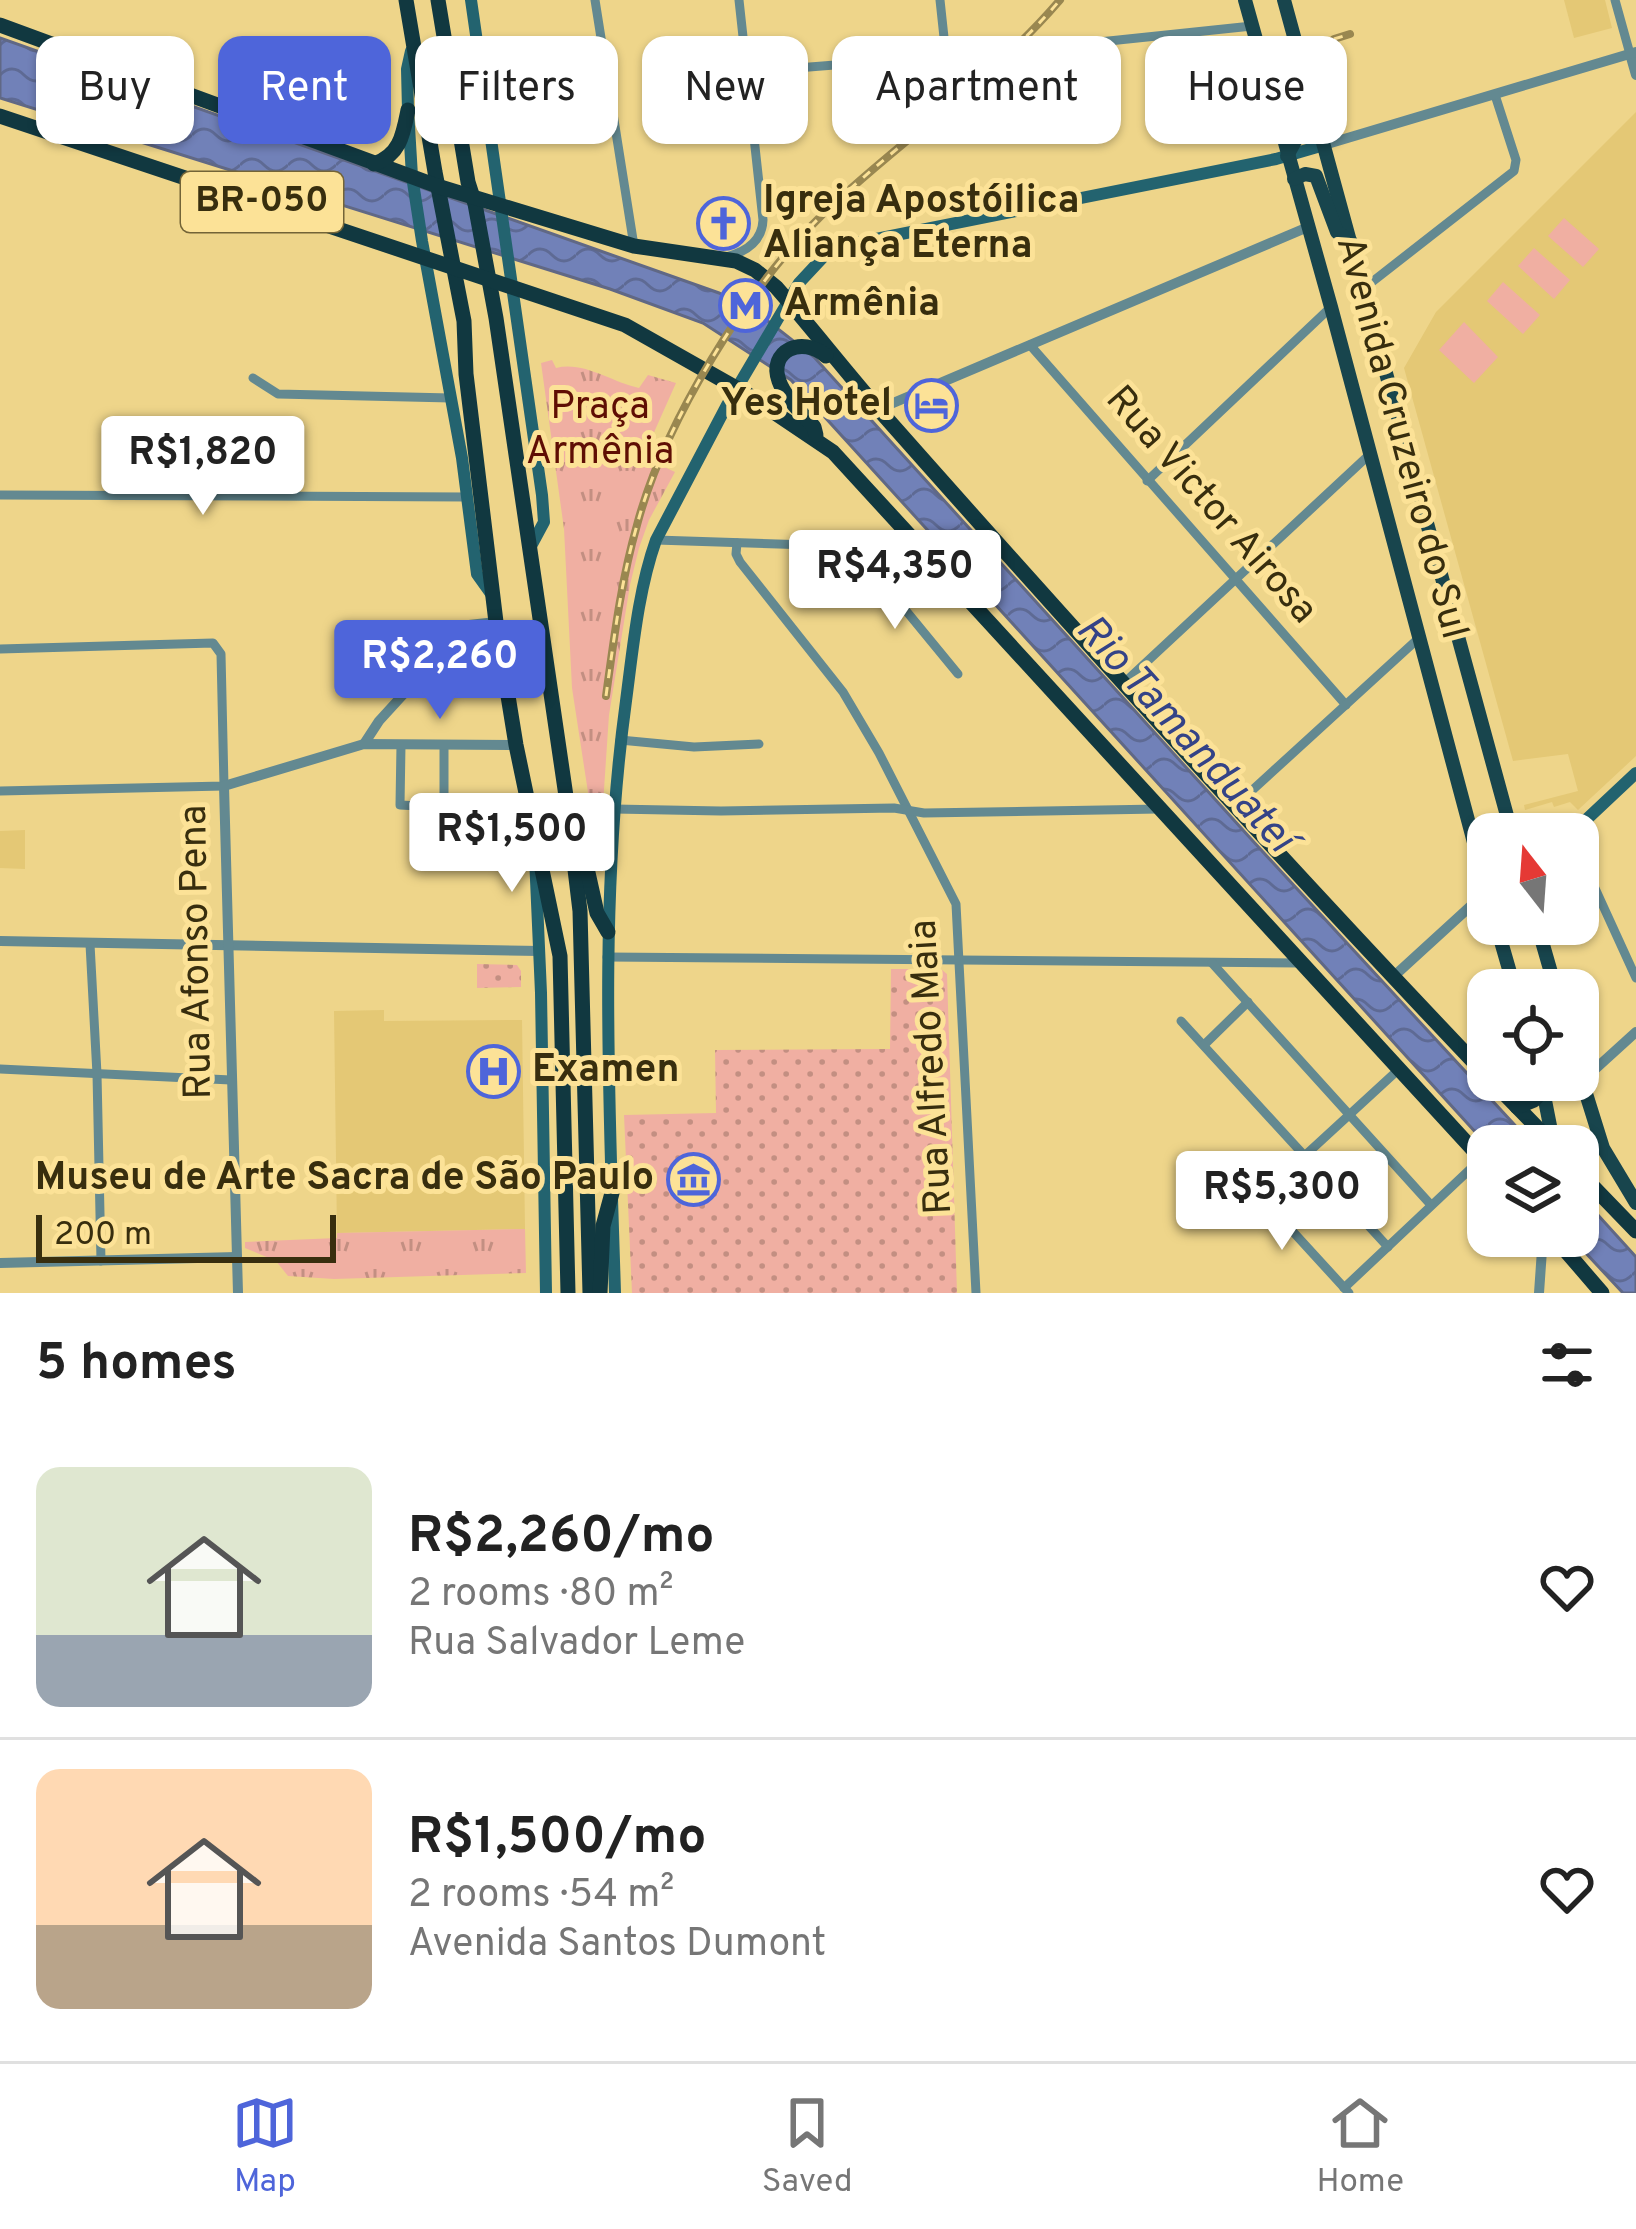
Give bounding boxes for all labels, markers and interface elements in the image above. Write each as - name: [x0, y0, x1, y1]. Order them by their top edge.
- chip: Buy: [36, 36, 194, 144]
- chip: Rent: [218, 36, 391, 144]
- chip: Filters: [415, 36, 618, 144]
- chip: New: [642, 36, 808, 144]
- chip: Apartment: [832, 36, 1121, 144]
- chip: House: [1145, 36, 1347, 144]
- road number: BR-050: [181, 172, 343, 232]
- place label: Igreja Apostóilica Aliança Eterna: [763, 178, 1079, 272]
- church icon: Igreja Apostóilica Aliança Eterna: [696, 196, 752, 252]
- street label: Avenida Cruzeiro do Sul: [1323, 231, 1477, 645]
- metro station icon: Armênia: [717, 277, 773, 333]
- place label: Armênia: [784, 281, 940, 330]
- hotel icon: Yes Hotel: [903, 377, 959, 433]
- street label: Rua Victor Airosa: [1093, 377, 1327, 635]
- place label: Yes Hotel: [721, 381, 892, 430]
- park label: Praça Armênia: [526, 384, 674, 478]
- pin: R$1,820: [92, 416, 314, 518]
- text: R$1,820: [128, 430, 278, 479]
- pin: R$4,350: [784, 530, 1006, 632]
- text: R$4,350: [816, 544, 974, 593]
- water label: Rio Tamanduateí: [1063, 605, 1311, 872]
- pin: R$2,260: [329, 620, 551, 722]
- text: R$2,260: [361, 634, 519, 683]
- pin: R$1,500: [401, 793, 623, 895]
- street label: Rua Afonso Pena: [171, 804, 225, 1100]
- text: R$1,500: [436, 807, 588, 856]
- north arrow: [1467, 813, 1599, 945]
- map controls: [1467, 813, 1599, 1257]
- street label: Rua Alfredo Maia: [901, 918, 965, 1216]
- button: locate: [1467, 969, 1599, 1101]
- hospital icon: Examen: [465, 1043, 521, 1099]
- place label: Examen: [532, 1047, 680, 1096]
- button: layers: [1467, 1125, 1599, 1257]
- museum icon: Museu de Arte Sacra de São Paulo: [665, 1151, 721, 1207]
- pin: R$5,300: [1171, 1151, 1393, 1253]
- place label: Museu de Arte Sacra de São Paulo: [35, 1155, 654, 1204]
- text: R$5,300: [1203, 1165, 1361, 1214]
- scale bar: [36, 1209, 336, 1262]
- text: 200 m: [54, 1215, 152, 1257]
- icon: filters: [1534, 1332, 1600, 1398]
- text: 5 homes: [36, 1333, 237, 1398]
- text: R$2,260/mo: [408, 1506, 714, 1571]
- icon: home: [132, 1515, 276, 1659]
- icon: heart: [1534, 1554, 1600, 1620]
- text: 2 rooms · 80 m²: [408, 1571, 674, 1620]
- text: Rua Salvador Leme: [408, 1620, 745, 1669]
- text: R$1,500/mo: [408, 1807, 706, 1872]
- icon: home: [132, 1817, 276, 1961]
- icon: heart: [1534, 1856, 1600, 1922]
- text: 2 rooms · 54 m²: [408, 1872, 674, 1921]
- text: Avenida Santos Dumont: [408, 1921, 826, 1970]
- tab: Map: [232, 2090, 298, 2204]
- tab: Saved: [762, 2090, 853, 2204]
- tab: Home: [1316, 2090, 1404, 2204]

